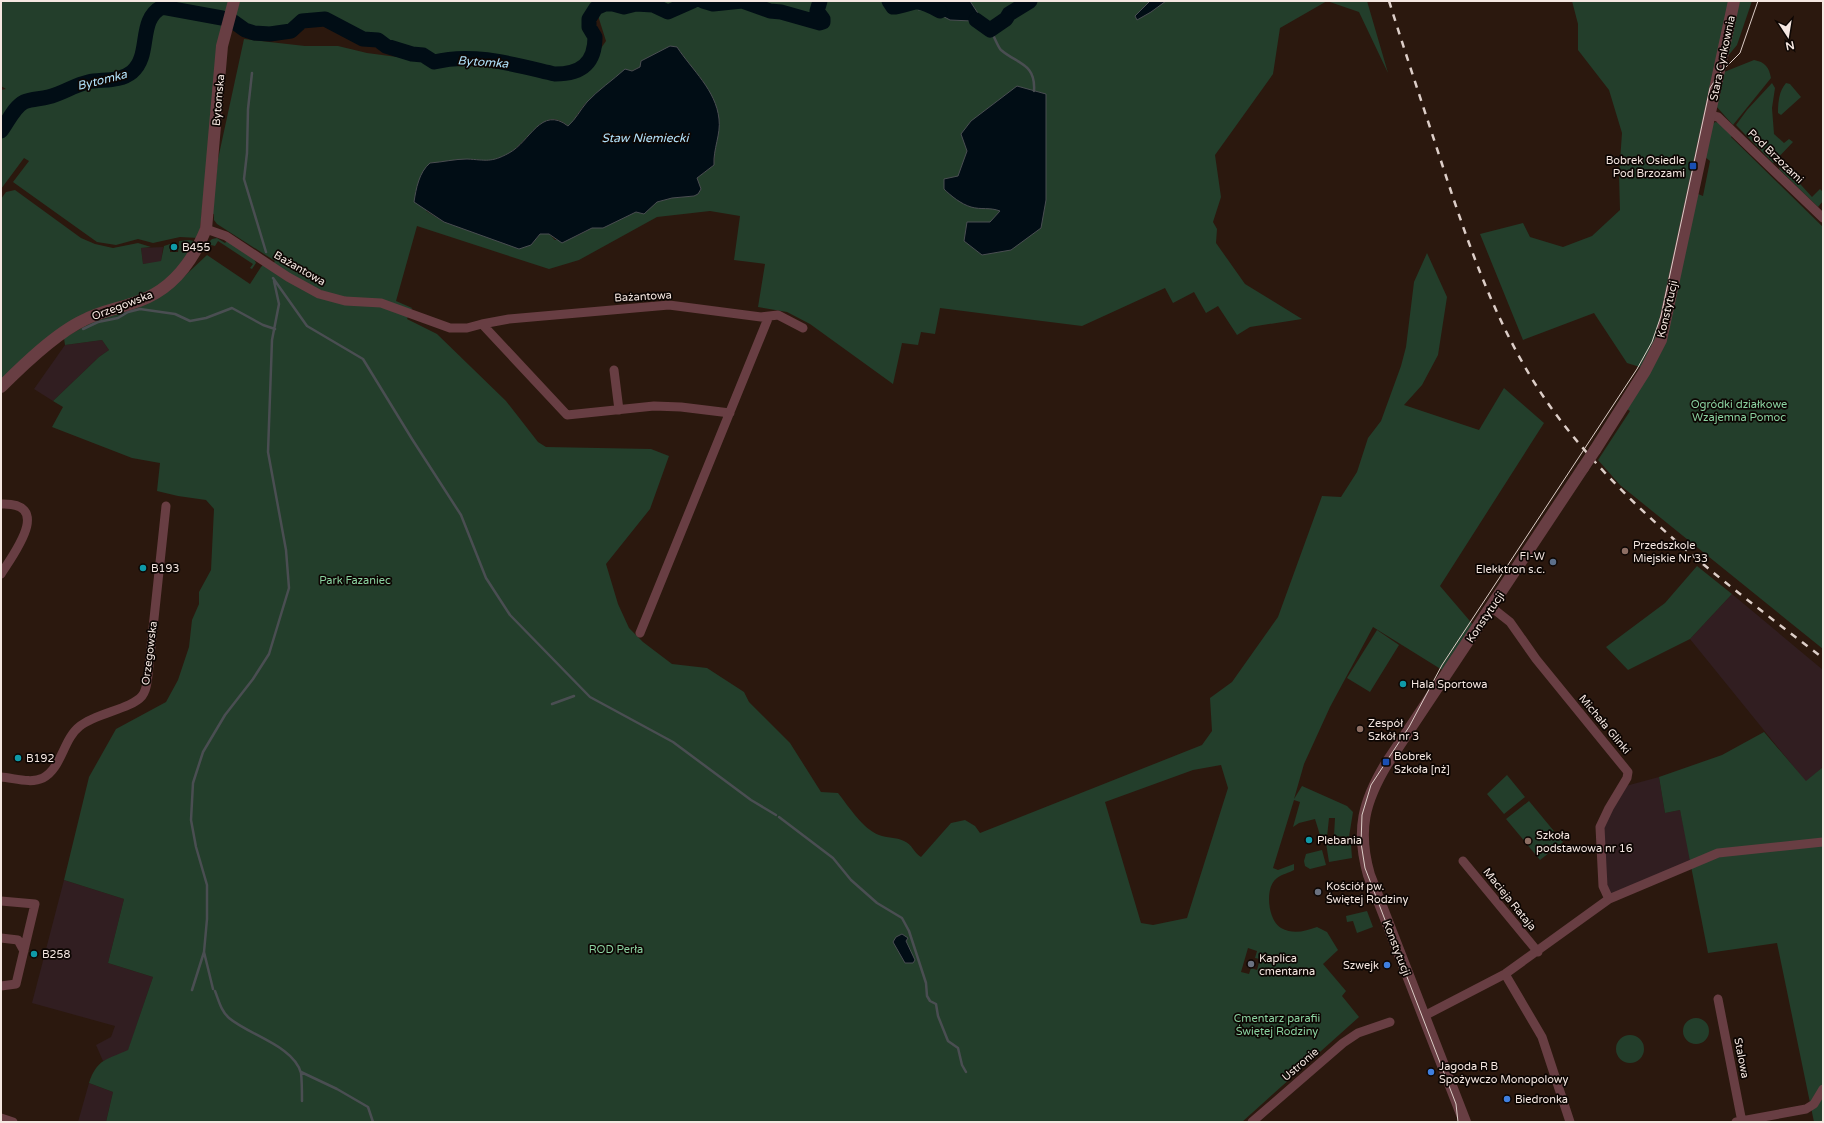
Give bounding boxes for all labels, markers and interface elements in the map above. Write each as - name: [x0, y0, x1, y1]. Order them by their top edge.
- street label: Stara Cynkownia: [1707, 14, 1738, 102]
- north arrow: [1768, 16, 1808, 56]
- text: N: [1784, 38, 1796, 53]
- water label: Bytomka: [457, 53, 509, 71]
- water label: Bytomka: [76, 67, 129, 93]
- street label: Bytomska: [210, 74, 227, 126]
- street label: Pod Brzozami: [1745, 127, 1806, 186]
- water label: Staw Niemiecki: [602, 131, 691, 145]
- place label: Bobrek Osiedle Pod Brzozami: [1606, 154, 1685, 180]
- marker: Bobrek Osiedle Pod Brzozami: [1688, 161, 1698, 171]
- place label: B455: [182, 241, 210, 254]
- marker: B455: [169, 242, 179, 252]
- street label: Bażantowa: [272, 248, 328, 288]
- street label: Konstytucji: [1655, 279, 1680, 339]
- street label: Orzegowska: [90, 288, 155, 323]
- street label: Bażantowa: [614, 289, 672, 304]
- park label: Ogródki działkowe Wzajemna Pomoc: [1691, 398, 1787, 424]
- place label: Przedszkole Miejskie Nr 33: [1633, 539, 1708, 565]
- marker: Przedszkole Miejskie Nr 33: [1620, 546, 1630, 556]
- place label: FI-W Elekktron s.c.: [1476, 550, 1545, 576]
- marker: FI-W Elekktron s.c.: [1548, 557, 1558, 567]
- place label: B193: [151, 562, 179, 575]
- marker: B193: [138, 563, 148, 573]
- park label: Park Fazaniec: [319, 574, 391, 587]
- street label: Konstytucji: [1464, 589, 1507, 645]
- street label: Orzegowska: [139, 620, 160, 686]
- place label: Hala Sportowa: [1411, 678, 1487, 691]
- marker: Hala Sportowa: [1398, 679, 1408, 689]
- street label: Michała Glinki: [1576, 692, 1633, 757]
- place label: Zespół Szkół nr 3: [1368, 717, 1419, 743]
- marker: Zespół Szkół nr 3: [1355, 724, 1365, 734]
- place label: Bobrek Szkoła [nż]: [1394, 750, 1450, 776]
- place label: B192: [26, 752, 54, 765]
- marker: B192: [13, 753, 23, 763]
- marker: Bobrek Szkoła [nż]: [1381, 757, 1391, 767]
- place label: Szkoła podstawowa nr 16: [1536, 829, 1633, 855]
- place label: Plebania: [1317, 834, 1362, 847]
- marker: Plebania: [1304, 835, 1314, 845]
- marker: Szkoła podstawowa nr 16: [1523, 836, 1533, 846]
- street label: Macieja Rataja: [1480, 865, 1539, 933]
- place label: Kościół pw. Świętej Rodziny: [1326, 880, 1408, 906]
- marker: Kościół pw. Świętej Rodziny: [1313, 887, 1323, 897]
- street label: Konstytucji: [1380, 919, 1413, 978]
- park label: ROD Perła: [589, 943, 643, 956]
- place label: B258: [42, 948, 70, 961]
- marker: B258: [29, 949, 39, 959]
- place label: Kaplica cmentarna: [1259, 952, 1315, 978]
- marker: Kaplica cmentarna: [1246, 959, 1256, 969]
- place label: Szwejk: [1343, 959, 1379, 972]
- marker: Szwejk: [1382, 960, 1392, 970]
- park label: Cmentarz parafii Świętej Rodziny: [1234, 1012, 1320, 1038]
- street label: Stalowa: [1731, 1037, 1752, 1080]
- street label: Ustronie: [1279, 1045, 1321, 1084]
- place label: Jagoda R B Spożywczo Monopolowy: [1439, 1060, 1568, 1086]
- marker: Jagoda R B Spożywczo Monopolowy: [1426, 1067, 1436, 1077]
- place label: Biedronka: [1515, 1093, 1568, 1106]
- marker: Biedronka: [1502, 1094, 1512, 1104]

